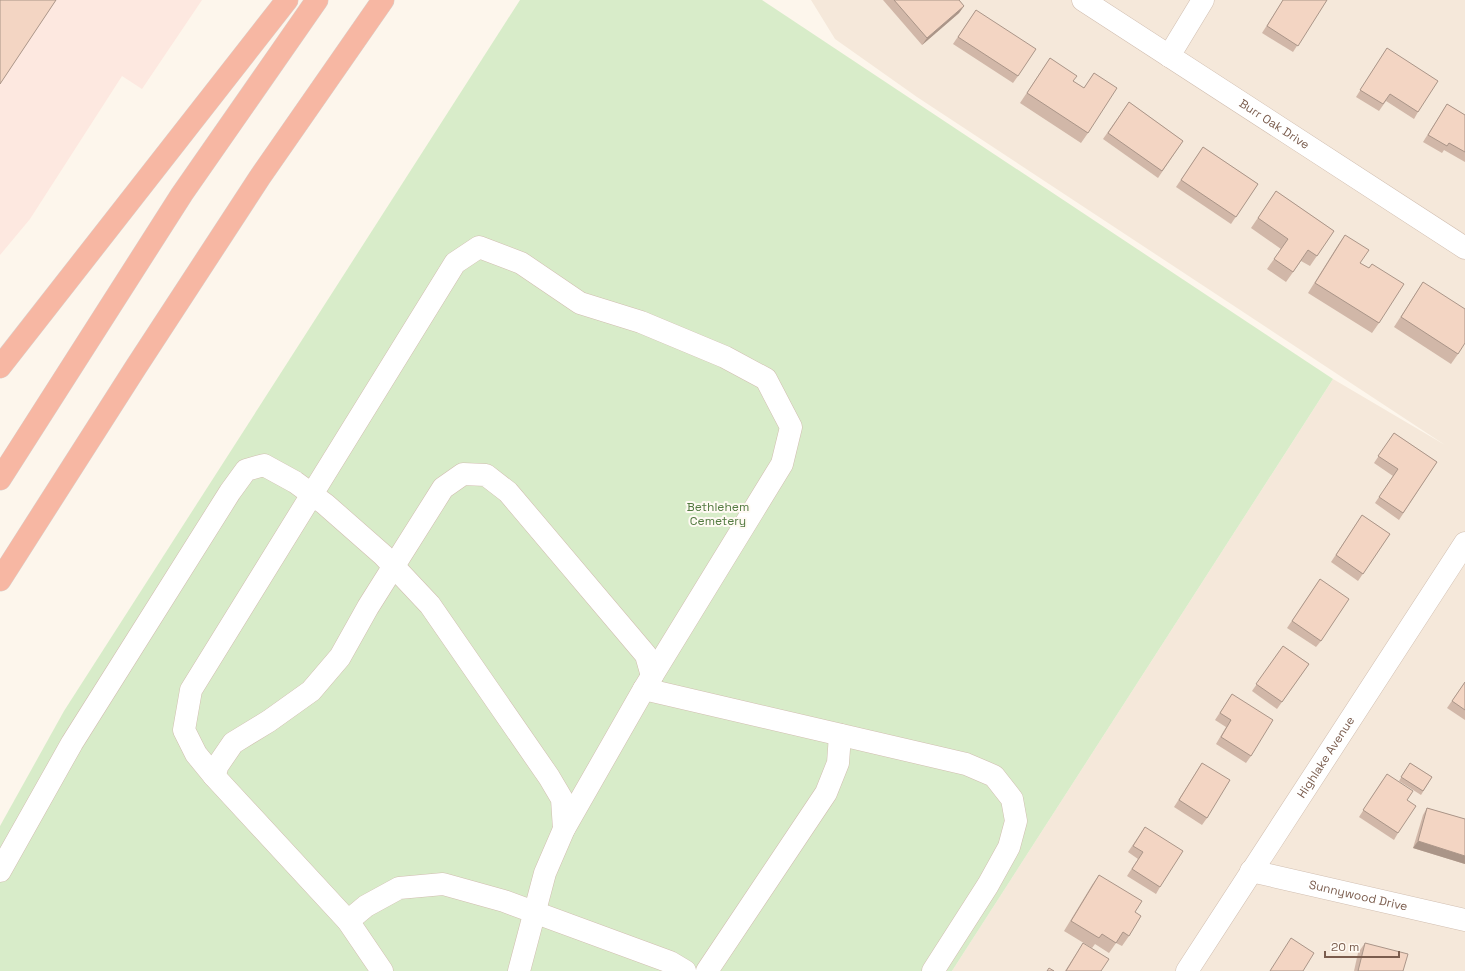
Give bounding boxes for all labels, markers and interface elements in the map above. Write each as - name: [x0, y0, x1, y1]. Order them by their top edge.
- street label: Burr Oak Drive: [1236, 95, 1312, 153]
- park label: Bethlehem Cemetery: [687, 499, 749, 529]
- street label: Highlake Avenue: [1293, 713, 1358, 801]
- street label: Sunnywood Drive: [1307, 877, 1409, 915]
- scale bar: [1325, 933, 1399, 959]
- text: 20 m: [1331, 939, 1359, 955]

